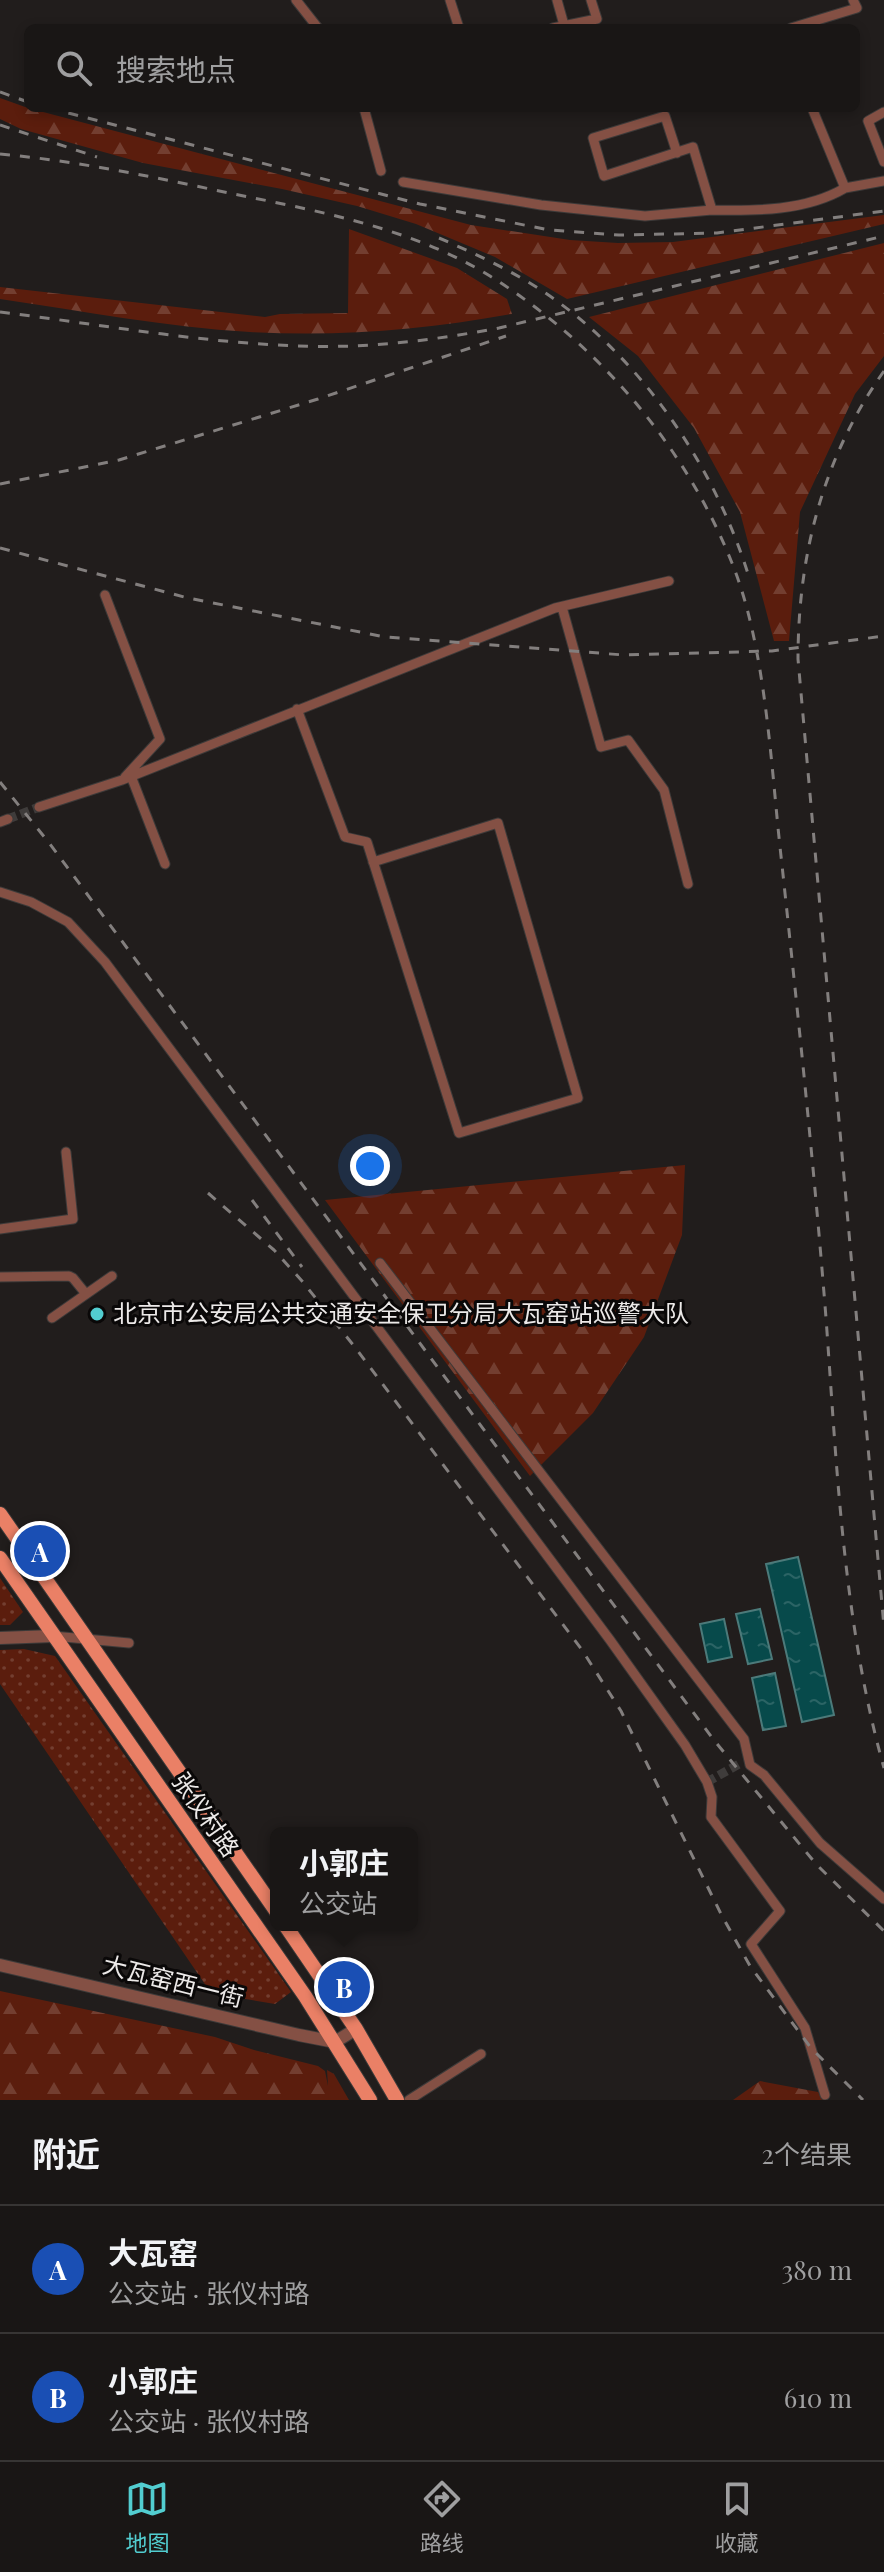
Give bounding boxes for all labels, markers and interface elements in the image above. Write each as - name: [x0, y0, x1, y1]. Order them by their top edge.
- search box: [24, 24, 860, 112]
- icon: search: [52, 46, 96, 90]
- text: 搜索地点: [116, 49, 236, 89]
- your location: [350, 1146, 390, 1186]
- place label: 北京市公安局公共交通安全保卫分局大瓦窑站巡警大队: [113, 1296, 689, 1328]
- marker: 北京市公安局公共交通安全保卫分局大瓦窑站巡警大队: [88, 1305, 106, 1323]
- pin: A: [14, 1521, 66, 1581]
- street label: 张仪村路: [166, 1765, 247, 1862]
- popup: [270, 1827, 418, 1931]
- text: 小郭庄: [299, 1842, 389, 1882]
- text: 公交站: [299, 1885, 377, 1920]
- street label: 大瓦窑西一街: [100, 1947, 247, 2013]
- pin: B: [318, 1957, 370, 2017]
- text: 附近: [32, 2130, 100, 2176]
- text: 2个结果: [762, 2136, 852, 2171]
- text: 大瓦窑: [108, 2232, 198, 2272]
- text: A: [49, 2252, 67, 2287]
- text: 380 m: [782, 2252, 852, 2287]
- text: 公交站 · 张仪村路: [108, 2275, 310, 2310]
- text: 小郭庄: [108, 2360, 198, 2400]
- text: B: [49, 2380, 67, 2415]
- text: 610 m: [784, 2380, 852, 2415]
- text: 公交站 · 张仪村路: [108, 2403, 310, 2438]
- tab: 地图: [125, 2477, 169, 2557]
- tab: 路线: [420, 2477, 464, 2557]
- tab: 收藏: [715, 2477, 759, 2557]

